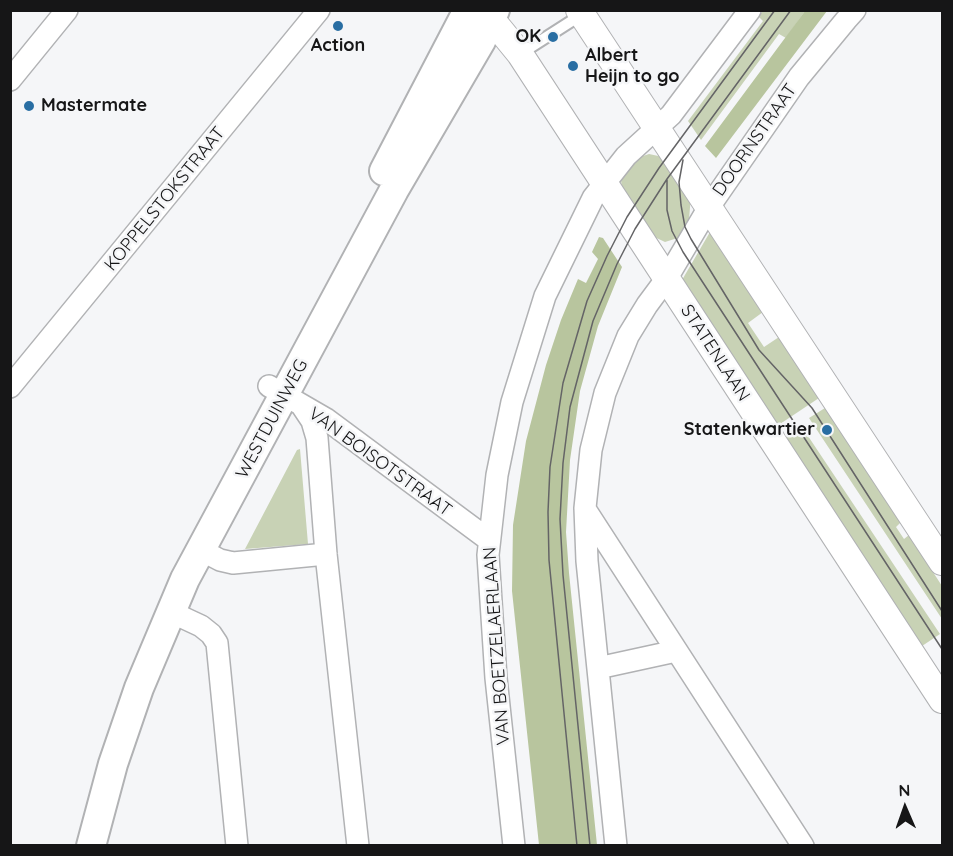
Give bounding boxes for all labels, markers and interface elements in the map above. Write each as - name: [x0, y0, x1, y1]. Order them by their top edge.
- marker: Action: [331, 19, 345, 33]
- place label: OK: [516, 26, 541, 48]
- marker: OK: [546, 30, 560, 44]
- place label: Action: [311, 35, 365, 57]
- place label: Albert Heijn to go: [585, 45, 679, 88]
- marker: Albert Heijn to go: [566, 59, 580, 73]
- street label: DOORNSTRAAT: [708, 80, 802, 200]
- place label: Mastermate: [41, 95, 147, 117]
- marker: Mastermate: [22, 99, 36, 113]
- street label: KOPPELSTOKSTRAAT: [100, 123, 230, 275]
- street label: STATENLAAN: [676, 301, 754, 405]
- street label: WESTDUINWEG: [231, 356, 313, 482]
- street label: VAN BOISOTSTRAAT: [304, 403, 456, 521]
- place label: Statenkwartier: [684, 419, 815, 441]
- marker: Statenkwartier: [820, 423, 834, 437]
- street label: VAN BOETZELAERLAAN: [479, 546, 515, 746]
- north arrow: [875, 778, 935, 838]
- text: N: [898, 780, 911, 800]

